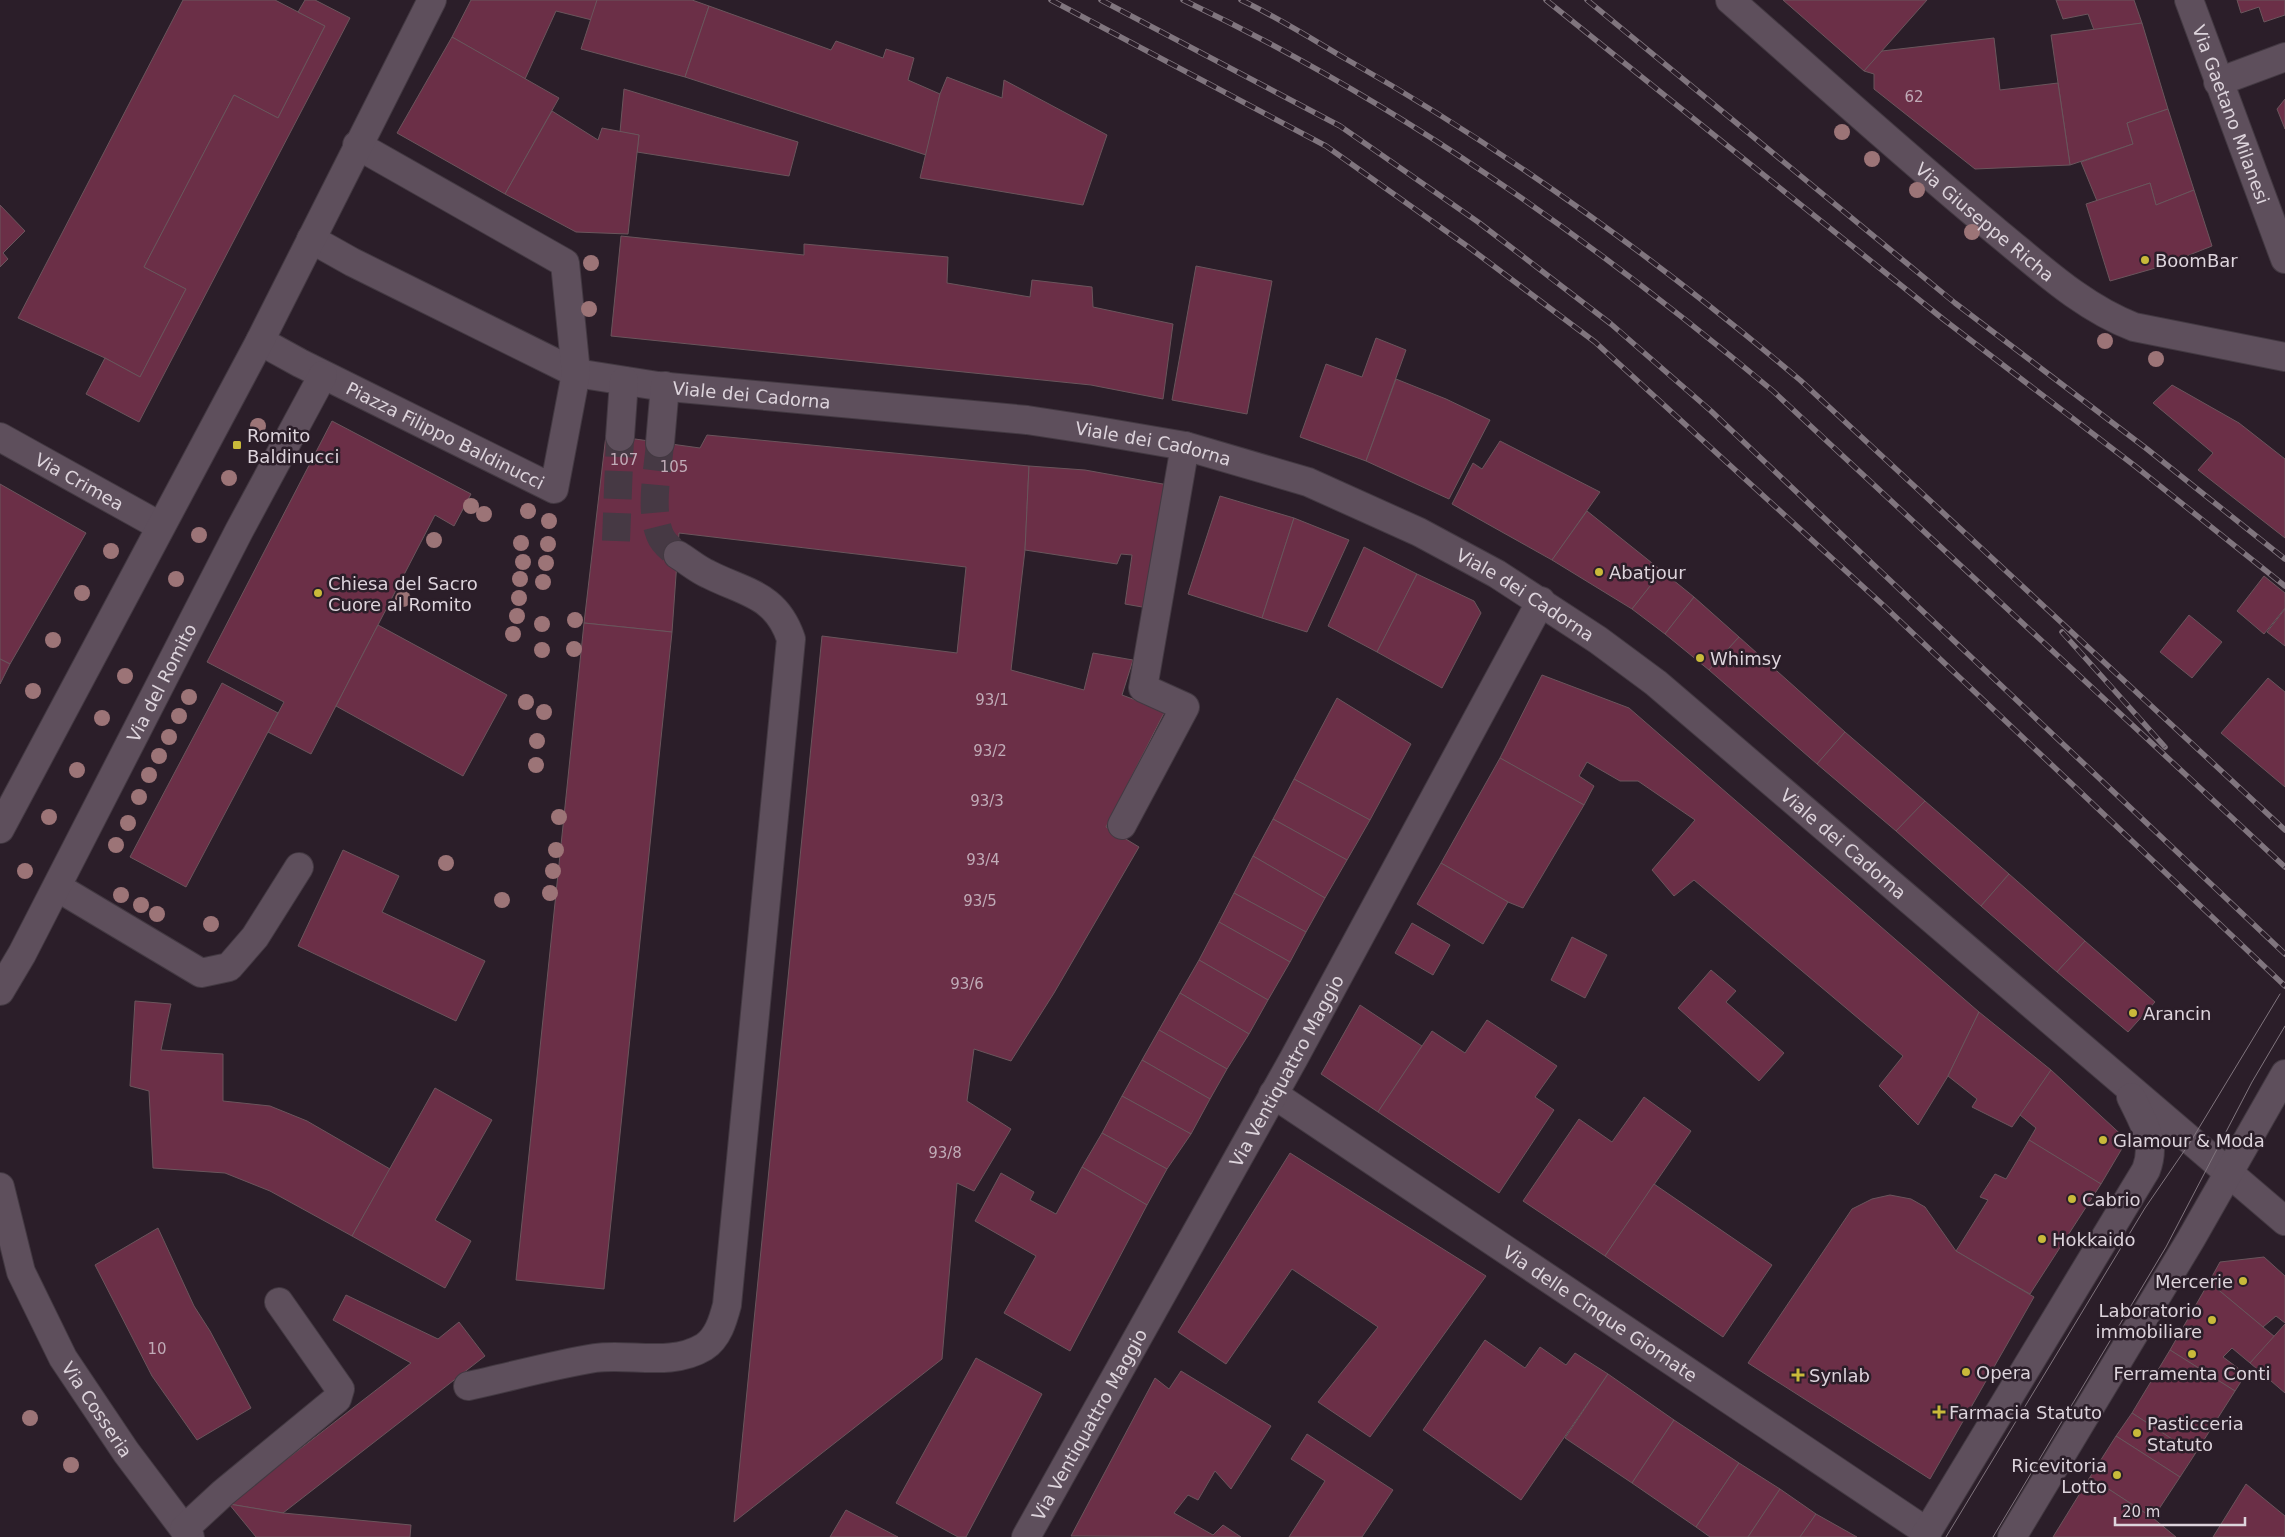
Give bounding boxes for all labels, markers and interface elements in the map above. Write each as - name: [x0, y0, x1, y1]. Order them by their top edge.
- street label: Via Gaetano Milanesi: [2189, 22, 2274, 207]
- house number: 62: [1904, 88, 1924, 106]
- street label: Via Giuseppe Richa: [1912, 158, 2059, 286]
- place label: BoomBar: [2155, 250, 2238, 271]
- marker: BoomBar: [2139, 254, 2151, 266]
- street label: Piazza Filippo Baldinucci: [343, 377, 548, 493]
- street label: Viale dei Cadorna: [672, 377, 832, 412]
- street label: Viale dei Cadorna: [1074, 417, 1234, 469]
- place label: Romito Baldinucci: [247, 425, 339, 467]
- marker: Romito Baldinucci: [231, 439, 243, 451]
- street label: Via Crimea: [31, 448, 128, 514]
- house number: 107: [610, 451, 638, 469]
- house number: 105: [660, 458, 688, 476]
- street label: Viale dei Cadorna: [1453, 544, 1598, 645]
- place label: Abatjour: [1609, 562, 1686, 583]
- marker: Abatjour: [1593, 566, 1605, 578]
- place label: Chiesa del Sacro Cuore al Romito: [328, 573, 478, 615]
- marker: Chiesa del Sacro Cuore al Romito: [312, 587, 324, 599]
- street label: Via del Romito: [122, 620, 200, 745]
- place label: Whimsy: [1710, 648, 1782, 669]
- marker: Whimsy: [1694, 652, 1706, 664]
- house number: 93/1: [975, 691, 1009, 709]
- house number: 93/2: [973, 742, 1007, 760]
- street label: Viale dei Cadorna: [1777, 784, 1911, 903]
- house number: 93/3: [970, 792, 1004, 810]
- house number: 93/4: [966, 851, 1000, 869]
- house number: 93/5: [963, 892, 997, 910]
- street label: Via Ventiquattro Maggio: [1225, 971, 1348, 1171]
- house number: 93/6: [950, 975, 984, 993]
- place label: Arancin: [2143, 1003, 2211, 1024]
- marker: Arancin: [2127, 1007, 2139, 1019]
- place label: Glamour & Moda: [2113, 1130, 2265, 1151]
- marker: Glamour & Moda: [2097, 1134, 2109, 1146]
- house number: 93/8: [928, 1144, 962, 1162]
- place label: Cabrio: [2082, 1189, 2140, 1210]
- marker: Cabrio: [2066, 1193, 2078, 1205]
- place label: Hokkaido: [2052, 1229, 2136, 1250]
- marker: Hokkaido: [2036, 1233, 2048, 1245]
- street label: Via delle Cinque Giornate: [1499, 1241, 1702, 1386]
- place label: Mercerie: [2155, 1271, 2233, 1292]
- marker: Mercerie: [2237, 1275, 2249, 1287]
- place label: Laboratorio immobiliare: [2095, 1300, 2202, 1342]
- marker: Laboratorio immobiliare: [2206, 1314, 2218, 1326]
- street label: Via Ventiquattro Maggio: [1027, 1325, 1151, 1524]
- house number: 10: [147, 1340, 167, 1358]
- marker: Ferramenta Conti: [2186, 1348, 2198, 1360]
- street label: Via Cosseria: [58, 1357, 137, 1461]
- place label: Opera: [1976, 1362, 2031, 1383]
- place label: Ferramenta Conti: [2114, 1363, 2270, 1384]
- place label: Synlab: [1809, 1365, 1870, 1386]
- marker: Opera: [1960, 1366, 1972, 1378]
- marker: Synlab: [1791, 1368, 1805, 1382]
- place label: Farmacia Statuto: [1949, 1402, 2102, 1423]
- marker: Farmacia Statuto: [1933, 1406, 1945, 1418]
- place label: Pasticceria Statuto: [2147, 1413, 2244, 1455]
- marker: Pasticceria Statuto: [2131, 1427, 2143, 1439]
- place label: Ricevitoria Lotto: [2011, 1455, 2107, 1497]
- marker: Ricevitoria Lotto: [2111, 1469, 2123, 1481]
- scale bar: [2115, 1494, 2245, 1526]
- text: 20 m: [2122, 1503, 2160, 1521]

